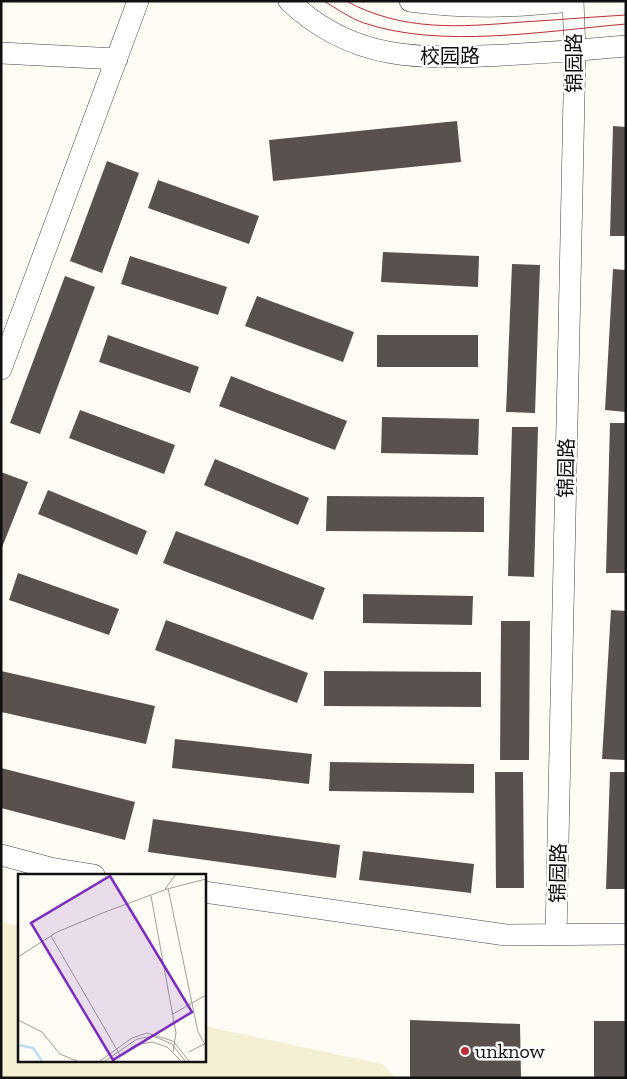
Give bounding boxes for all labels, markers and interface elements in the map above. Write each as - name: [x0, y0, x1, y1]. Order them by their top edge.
- street label: 锦园路: [562, 33, 586, 93]
- street label: 校园路: [420, 44, 480, 68]
- street label: 锦园路: [553, 438, 579, 498]
- street label: 锦园路: [545, 843, 571, 903]
- inset map: [18, 874, 205, 1062]
- place label: unknow: [475, 1039, 546, 1063]
- marker: unknow: [459, 1045, 471, 1057]

